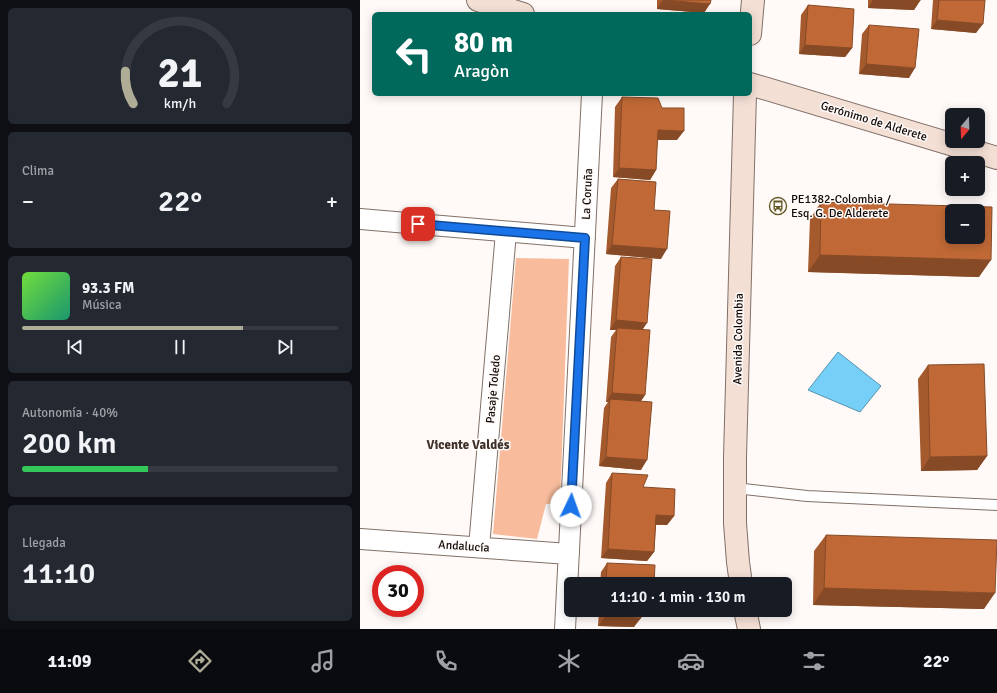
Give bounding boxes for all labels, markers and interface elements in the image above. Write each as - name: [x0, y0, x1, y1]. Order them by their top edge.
- text: 80 m: [454, 26, 513, 60]
- icon: left: [388, 28, 440, 80]
- text: 21: [158, 48, 202, 99]
- text: Aragòn: [454, 60, 509, 82]
- text: km/h: [164, 95, 196, 112]
- street label: Gerónimo de Alderete: [819, 98, 929, 145]
- north arrow: [945, 108, 985, 148]
- map controls: [945, 108, 985, 244]
- button: +: [945, 156, 985, 196]
- text: Clima: [22, 163, 54, 179]
- street label: La Coruña: [579, 168, 596, 220]
- text: 22°: [158, 183, 202, 220]
- text: −: [22, 188, 34, 215]
- text: +: [326, 188, 338, 215]
- place label: PE1382-Colombia / Esq. G. De Alderete: [791, 192, 891, 221]
- bus stop icon: PE1382-Colombia / Esq. G. De Alderete: [768, 196, 788, 216]
- button: −: [945, 204, 985, 244]
- pin: [401, 207, 435, 241]
- icon: arrive: [407, 213, 429, 235]
- text: 93.3 FM: [82, 279, 134, 297]
- street label: Avenida Colombia: [730, 293, 747, 385]
- text: Música: [82, 297, 122, 313]
- icon: previous: [64, 336, 86, 358]
- icon: pause: [169, 336, 191, 358]
- icon: next: [274, 336, 296, 358]
- street label: Pasaje Toledo: [483, 354, 504, 424]
- text: Autonomía · 40%: [22, 405, 118, 421]
- text: 200 km: [22, 425, 117, 462]
- district label: Vicente Valdés: [427, 437, 510, 453]
- position arrow: [550, 485, 592, 527]
- text: Llegada: [22, 535, 66, 551]
- street label: Andalucía: [438, 537, 490, 556]
- text: 11:10: [22, 555, 95, 592]
- speed limit sign: 30: [372, 565, 424, 617]
- text: 11:10 · 1 min · 130 m: [611, 588, 745, 606]
- icon: directions: [186, 647, 214, 675]
- icon: music: [309, 647, 337, 675]
- icon: phone: [432, 647, 460, 675]
- icon: climate: [555, 647, 583, 675]
- icon: car: [677, 647, 705, 675]
- icon: filters: [800, 647, 828, 675]
- text: 11:09: [47, 650, 92, 672]
- text: 22°: [923, 650, 950, 672]

